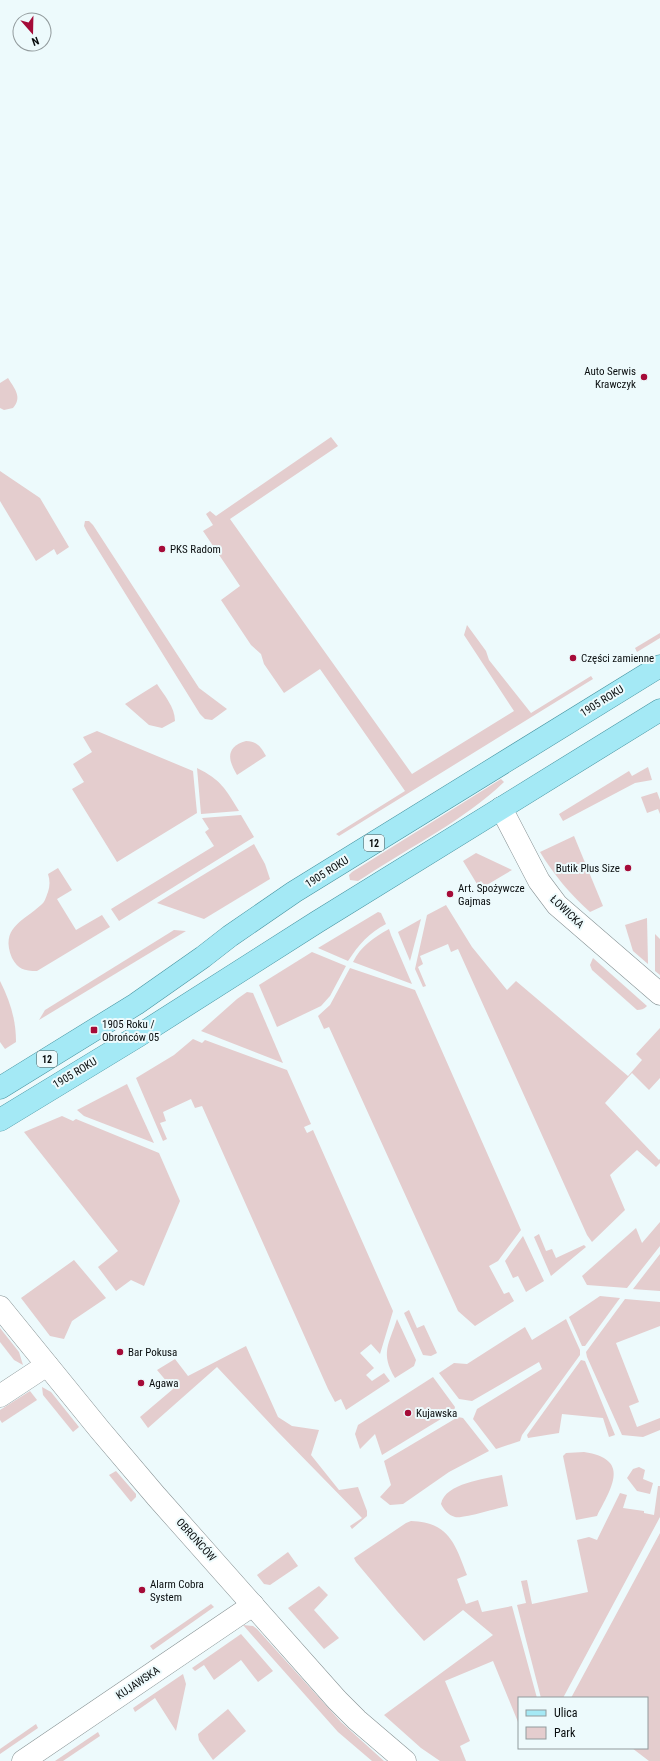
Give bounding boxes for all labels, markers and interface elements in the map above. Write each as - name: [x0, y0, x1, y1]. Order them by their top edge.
- north arrow: [12, 12, 52, 52]
- text: N: [30, 34, 41, 48]
- place label: Auto Serwis Krawczyk: [584, 365, 636, 391]
- marker: Auto Serwis Krawczyk: [639, 372, 649, 382]
- place label: PKS Radom: [170, 543, 221, 556]
- marker: PKS Radom: [157, 544, 167, 554]
- place label: Części zamienne: [581, 652, 654, 665]
- marker: Części zamienne: [568, 653, 578, 663]
- street label: 1905 ROKU: [578, 683, 626, 719]
- road number: 12: [364, 835, 384, 851]
- street label: 1905 ROKU: [303, 854, 351, 890]
- place label: Butik Plus Size: [556, 862, 620, 875]
- marker: Butik Plus Size: [623, 863, 633, 873]
- place label: Art. Spożywcze Gajmas: [458, 882, 525, 908]
- marker: Art. Spożywcze Gajmas: [445, 889, 455, 899]
- street label: ŁOWICKA: [548, 893, 587, 932]
- place label: 1905 Roku / Obrońców 05: [102, 1018, 159, 1044]
- marker: 1905 Roku / Obrońców 05: [89, 1025, 99, 1035]
- road number: 12: [37, 1051, 57, 1067]
- street label: 1905 ROKU: [51, 1055, 99, 1091]
- place label: Bar Pokusa: [128, 1346, 177, 1359]
- marker: Bar Pokusa: [115, 1347, 125, 1357]
- place label: Agawa: [149, 1377, 178, 1390]
- marker: Agawa: [136, 1378, 146, 1388]
- place label: Kujawska: [416, 1407, 457, 1420]
- marker: Kujawska: [403, 1408, 413, 1418]
- street label: OBROŃCÓW: [173, 1516, 219, 1565]
- place label: Alarm Cobra System: [150, 1578, 204, 1604]
- marker: Alarm Cobra System: [137, 1585, 147, 1595]
- street label: KUJAWSKA: [114, 1663, 163, 1702]
- legend: [518, 1697, 648, 1749]
- text: Ulica: [554, 1706, 578, 1720]
- text: Park: [554, 1726, 576, 1740]

